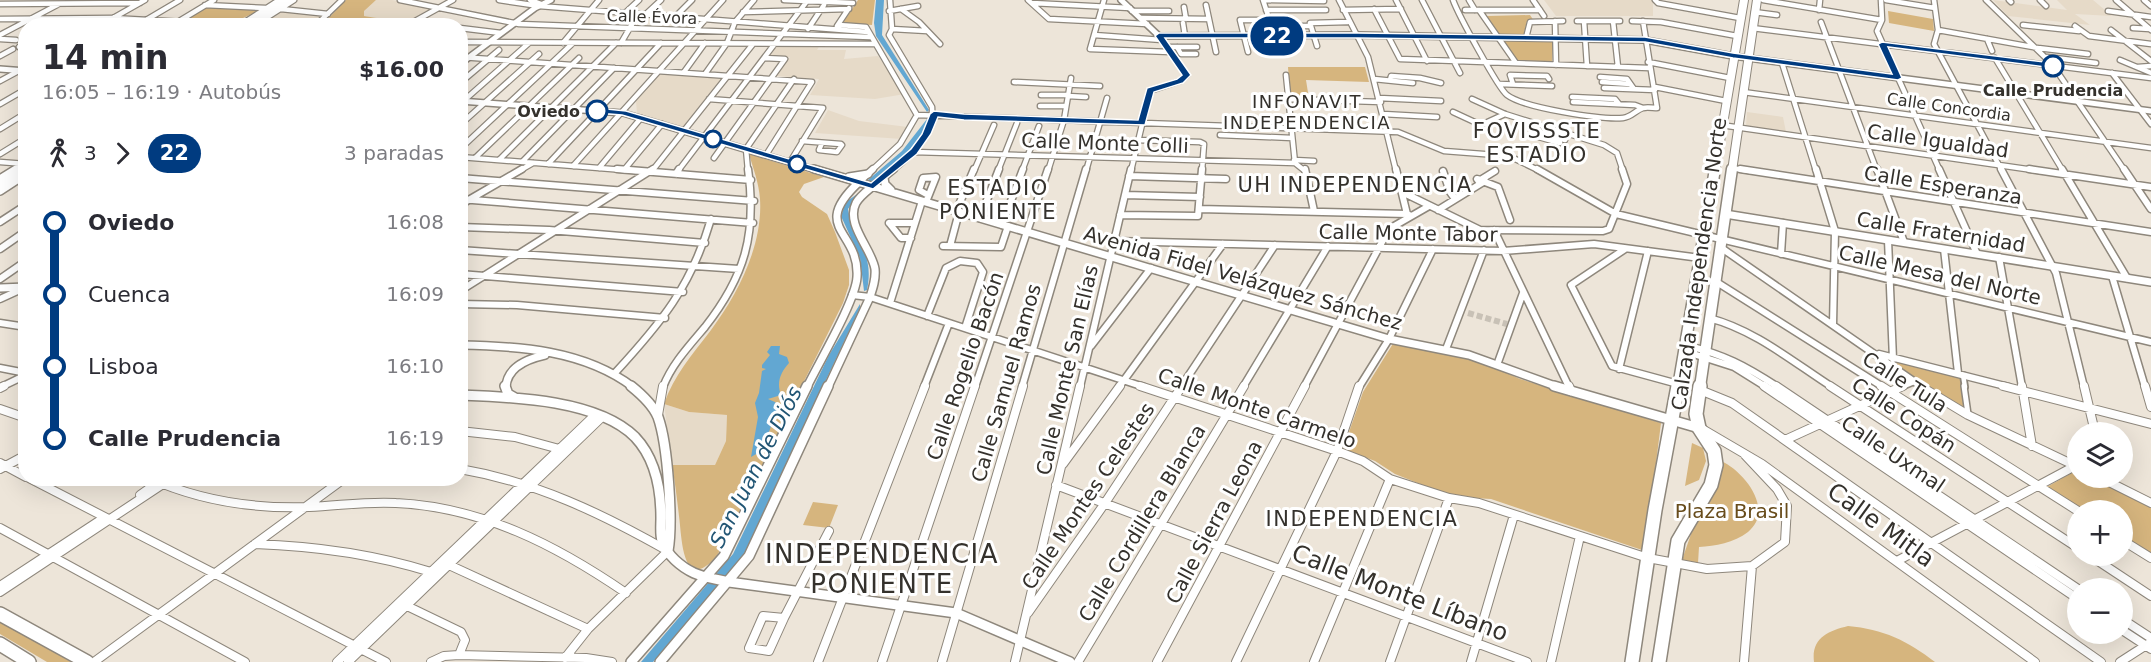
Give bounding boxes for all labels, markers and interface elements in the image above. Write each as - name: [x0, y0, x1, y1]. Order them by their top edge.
- street label: Calle Évora: [606, 6, 698, 28]
- line badge: 22: [1250, 16, 1304, 56]
- text: 22: [1262, 24, 1292, 48]
- text: 14 min: [42, 38, 169, 77]
- marker: Calle Prudencia: [2042, 55, 2064, 77]
- text: $16.00: [359, 57, 444, 82]
- text: 16:05 – 16:19 · Autobús: [42, 80, 281, 104]
- place label: Calle Prudencia: [1983, 81, 2123, 100]
- street label: Calle Concordia: [1886, 89, 2012, 125]
- district label: INFONAVIT INDEPENDENCIA: [1223, 91, 1391, 133]
- marker: Oviedo: [586, 100, 608, 122]
- place label: Oviedo: [517, 102, 580, 121]
- street label: Calzada Independencia Norte: [1667, 116, 1731, 412]
- district label: FOVISSSTE ESTADIO: [1473, 119, 1601, 167]
- street label: Calle Igualdad: [1866, 119, 2010, 163]
- street label: Calle Monte Colli: [1021, 128, 1189, 158]
- unlabelled marker: [704, 130, 722, 148]
- icon: walk: [42, 137, 75, 170]
- icon: forward: [106, 137, 139, 170]
- text: 3: [84, 141, 97, 165]
- text: 22: [160, 141, 189, 165]
- text: 3 paradas: [344, 141, 444, 165]
- unlabelled marker: [788, 155, 806, 173]
- street label: Calle Esperanza: [1862, 161, 2024, 209]
- district label: UH INDEPENDENCIA: [1237, 173, 1473, 197]
- district label: ESTADIO PONIENTE: [939, 176, 1057, 224]
- street label: Calle Fraternidad: [1855, 207, 2027, 257]
- text: Oviedo: [88, 210, 174, 235]
- text: 16:08: [386, 210, 444, 234]
- street label: Calle Monte Tabor: [1318, 219, 1498, 247]
- street label: Avenida Fidel Velázquez Sánchez: [1081, 221, 1405, 335]
- street label: Calle Mesa del Norte: [1836, 240, 2044, 310]
- street label: Calle Monte San Elías: [1031, 263, 1103, 477]
- street label: Calle Rogelio Bacón: [921, 269, 1009, 463]
- street label: Calle Samuel Ramos: [966, 281, 1046, 485]
- text: Cuenca: [88, 282, 170, 307]
- text: 16:09: [386, 282, 444, 306]
- street label: Calle Tula: [1858, 346, 1952, 418]
- text: Lisboa: [88, 354, 159, 379]
- text: 16:10: [386, 354, 444, 378]
- street label: Calle Monte Carmelo: [1155, 363, 1359, 453]
- street label: Calle Copán: [1847, 372, 1961, 458]
- water label: San Juan de Diós: [705, 383, 807, 551]
- street label: Calle Montes Celestes: [1016, 398, 1160, 594]
- street label: Calle Uxmal: [1837, 411, 1949, 497]
- street label: Calle Cordillera Blanca: [1074, 420, 1210, 626]
- map controls: [2067, 422, 2133, 644]
- button: layers: [2067, 422, 2133, 488]
- text: Calle Prudencia: [88, 426, 281, 451]
- text: 16:19: [386, 426, 444, 450]
- street label: Calle Sierra Leona: [1161, 436, 1267, 608]
- street label: Calle Mitla: [1822, 477, 1940, 573]
- park label: Plaza Brasil: [1675, 499, 1789, 523]
- button: +: [2067, 500, 2133, 566]
- district label: INDEPENDENCIA: [1266, 507, 1458, 531]
- district label: INDEPENDENCIA PONIENTE: [765, 539, 999, 599]
- street label: Calle Monte Líbano: [1288, 539, 1512, 647]
- button: −: [2067, 578, 2133, 644]

